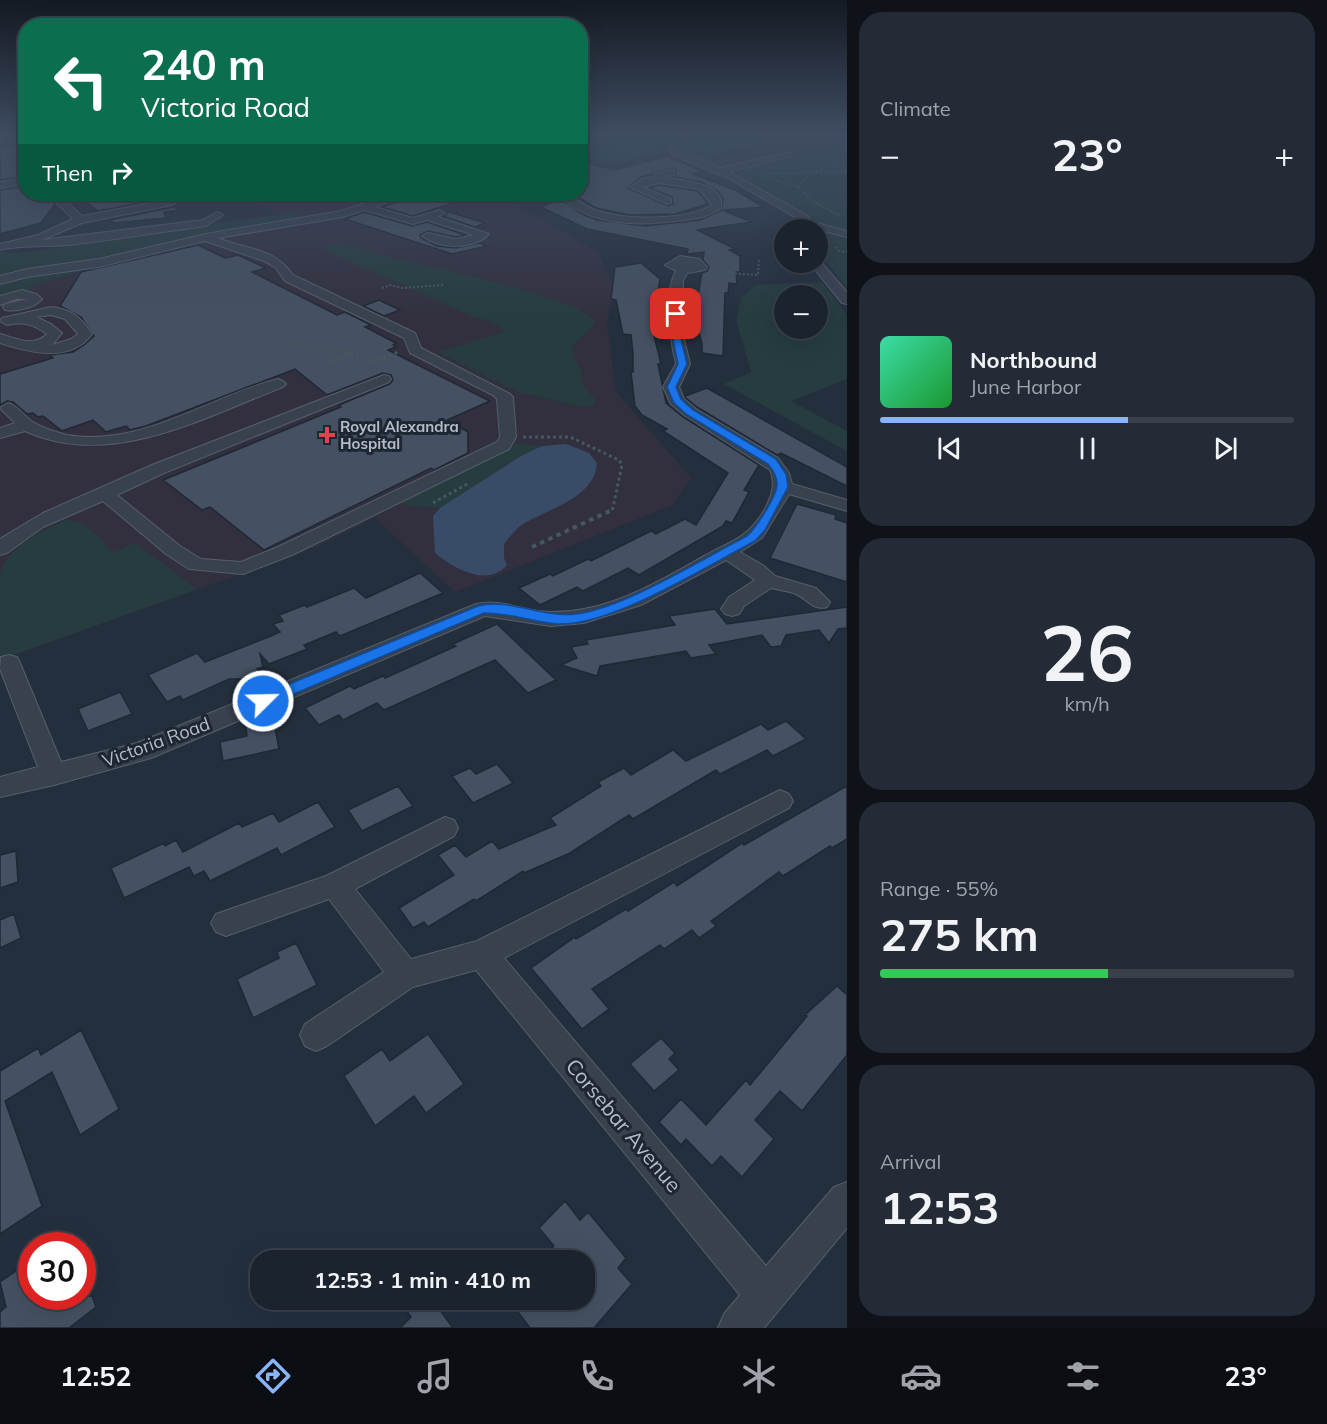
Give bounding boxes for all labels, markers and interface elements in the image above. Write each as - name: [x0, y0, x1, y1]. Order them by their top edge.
- text: 240 m: [141, 38, 266, 91]
- icon: left: [42, 42, 120, 120]
- text: Victoria Road: [141, 90, 310, 124]
- text: Climate: [880, 96, 951, 121]
- text: 23°: [1051, 126, 1123, 182]
- text: −: [880, 134, 900, 175]
- text: +: [1274, 134, 1294, 175]
- icon: right: [105, 156, 138, 189]
- text: Then: [42, 159, 93, 187]
- map controls: [774, 219, 828, 339]
- button: +: [774, 219, 828, 273]
- button: −: [774, 285, 828, 339]
- pin: [650, 288, 701, 339]
- icon: arrive: [659, 297, 692, 330]
- text: Northbound: [970, 346, 1097, 374]
- text: June Harbor: [970, 374, 1081, 399]
- place label: Royal Alexandra Hospital: [340, 417, 459, 453]
- marker: Royal Alexandra Hospital: [318, 426, 336, 444]
- icon: previous: [933, 432, 966, 465]
- icon: pause: [1071, 432, 1104, 465]
- icon: next: [1209, 432, 1242, 465]
- text: 26: [1040, 603, 1134, 701]
- position arrow: [231, 669, 295, 733]
- text: km/h: [1064, 691, 1110, 716]
- street label: Victoria Road: [99, 712, 213, 772]
- text: Range · 55%: [880, 876, 998, 901]
- text: 275 km: [880, 906, 1039, 962]
- street label: Corsebar Avenue: [561, 1053, 687, 1197]
- text: Arrival: [880, 1149, 941, 1174]
- text: 12:53: [880, 1179, 999, 1235]
- speed limit sign: 30: [18, 1232, 96, 1310]
- text: 12:53 · 1 min · 410 m: [314, 1266, 531, 1294]
- icon: directions: [252, 1355, 294, 1397]
- icon: music: [414, 1355, 456, 1397]
- icon: phone: [576, 1355, 618, 1397]
- icon: climate: [738, 1355, 780, 1397]
- icon: car: [900, 1355, 942, 1397]
- icon: filters: [1062, 1355, 1104, 1397]
- text: 12:52: [60, 1359, 132, 1393]
- text: 23°: [1224, 1359, 1267, 1393]

